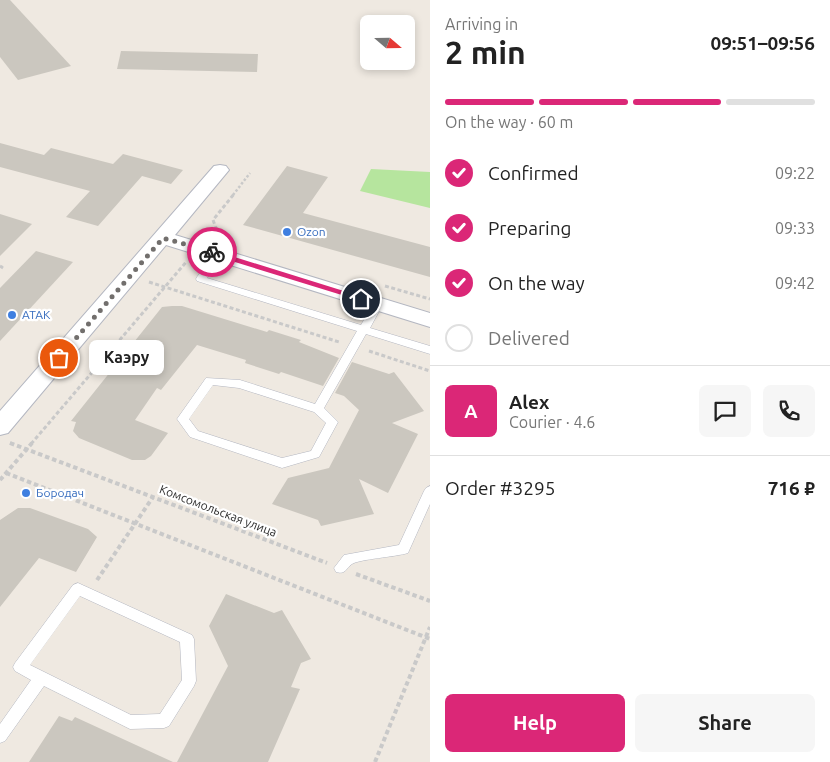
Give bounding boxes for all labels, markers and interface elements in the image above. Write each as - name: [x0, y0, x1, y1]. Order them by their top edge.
- north arrow: [360, 15, 415, 70]
- map controls: [360, 15, 415, 70]
- text: Arriving in: [445, 15, 518, 33]
- text: 09:51–09:56: [710, 32, 815, 54]
- text: 2 min: [445, 34, 526, 70]
- text: On the way · 60 m: [445, 113, 573, 131]
- icon: check: [445, 159, 473, 187]
- text: Confirmed: [488, 162, 579, 184]
- text: 09:22: [775, 164, 815, 182]
- icon: check: [445, 214, 473, 242]
- text: Preparing: [488, 217, 572, 239]
- text: 09:33: [775, 219, 815, 237]
- place label: Ozon: [297, 225, 326, 238]
- marker: Ozon: [281, 226, 293, 238]
- courier: [187, 227, 237, 277]
- icon: bike: [198, 238, 226, 266]
- icon: check: [445, 269, 473, 297]
- text: On the way: [488, 272, 585, 294]
- text: 09:42: [775, 274, 815, 292]
- pin: [340, 278, 382, 320]
- icon: home: [347, 285, 375, 313]
- place label: АТАК: [22, 308, 51, 321]
- marker: АТАК: [6, 309, 18, 321]
- text: Delivered: [488, 327, 570, 349]
- pin: [38, 337, 80, 379]
- callout: Каэру: [89, 340, 164, 376]
- icon: bag: [45, 344, 73, 372]
- text: Каэру: [104, 348, 149, 366]
- button: chat: [699, 385, 751, 437]
- button: phone: [763, 385, 815, 437]
- text: Alex: [509, 391, 549, 413]
- text: A: [464, 400, 478, 422]
- text: Courier · 4.6: [509, 413, 595, 431]
- text: Order #3295: [445, 477, 555, 499]
- text: 716 ₽: [768, 477, 815, 499]
- street label: Комсомольская улица: [158, 482, 279, 539]
- place label: Бородач: [36, 486, 84, 499]
- marker: Бородач: [20, 487, 32, 499]
- button: Help: [445, 694, 625, 752]
- button: Share: [635, 694, 815, 752]

